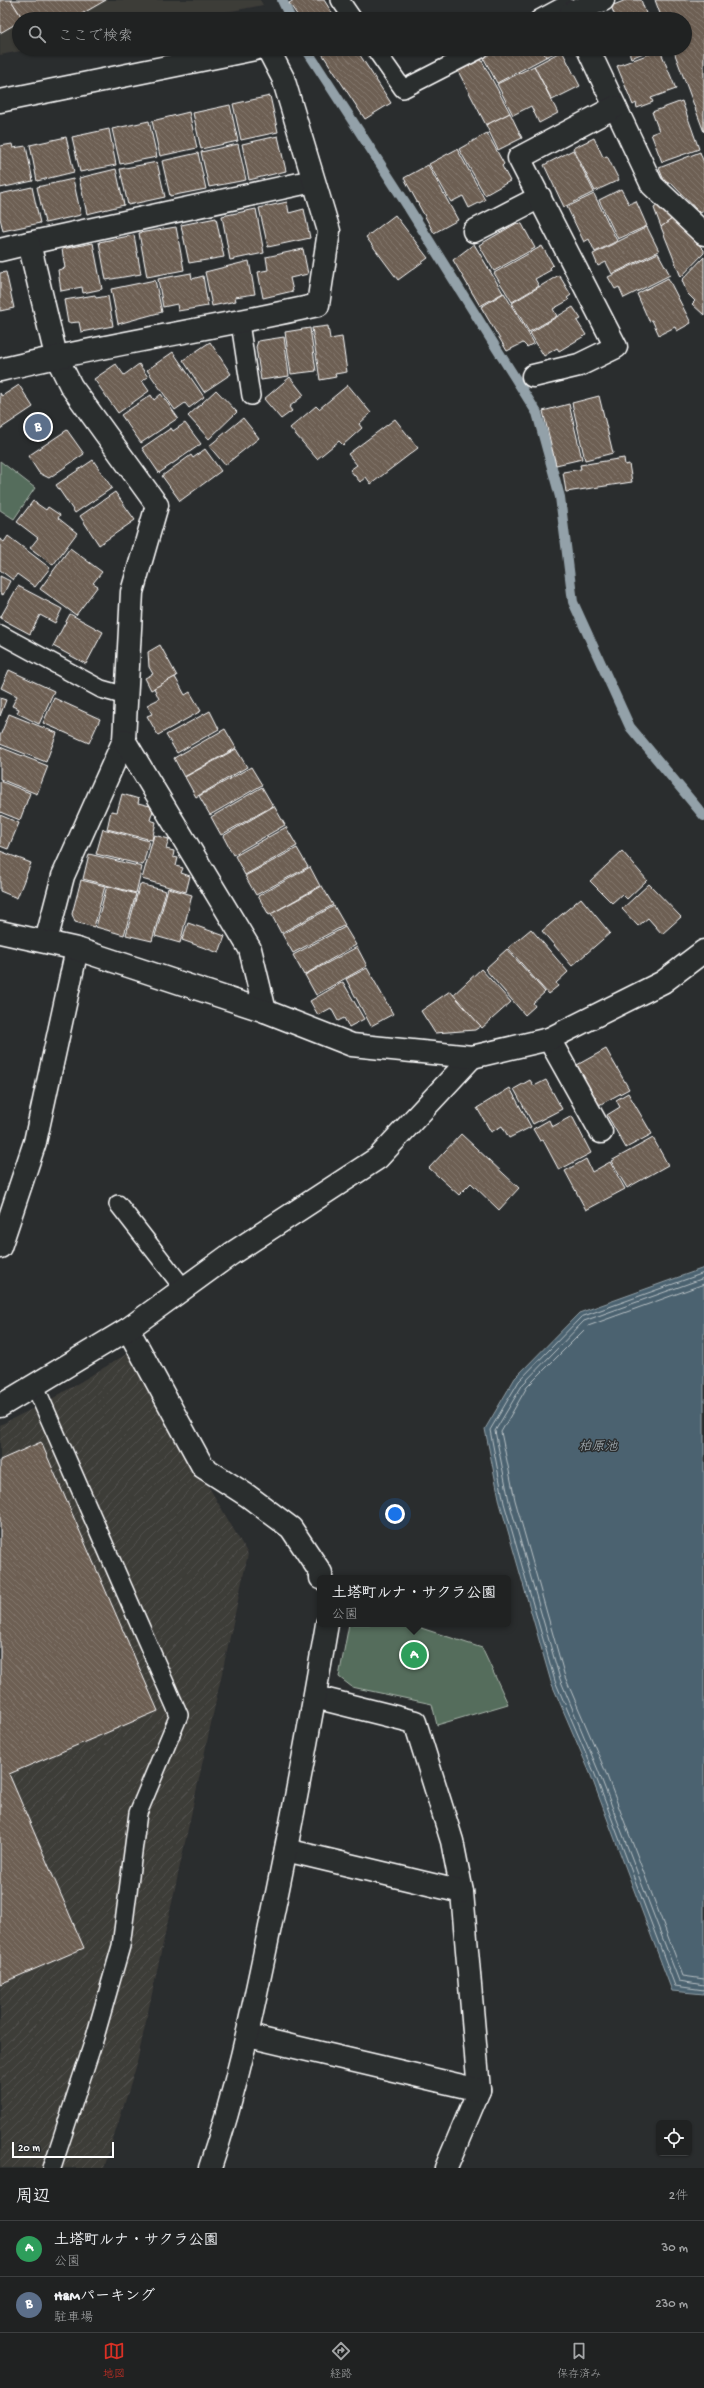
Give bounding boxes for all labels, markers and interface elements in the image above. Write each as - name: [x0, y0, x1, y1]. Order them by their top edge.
- search box: [12, 12, 692, 56]
- icon: search: [26, 23, 48, 45]
- text: ここで検索: [58, 28, 133, 46]
- pin: B: [25, 412, 51, 442]
- water label: 柏原池: [578, 1439, 618, 1455]
- your location: [385, 1504, 405, 1524]
- popup: [317, 1575, 511, 1627]
- text: 土塔町ルナ・サクラ公園: [332, 1585, 496, 1603]
- text: 公園: [332, 1608, 358, 1623]
- pin: A: [401, 1640, 427, 1670]
- map controls: [656, 2120, 692, 2156]
- button: locate: [656, 2120, 692, 2156]
- scale bar: [12, 2140, 114, 2159]
- text: 20 m: [18, 2143, 40, 2155]
- text: 周辺: [16, 2188, 50, 2208]
- text: 2件: [669, 2189, 688, 2204]
- text: 土塔町ルナ・サクラ公園: [54, 2232, 218, 2250]
- text: A: [25, 2241, 33, 2256]
- text: 30 m: [662, 2241, 688, 2256]
- text: 公園: [54, 2255, 80, 2270]
- text: H&Mパーキング: [54, 2288, 155, 2306]
- text: B: [26, 2297, 32, 2312]
- text: 230 m: [655, 2297, 688, 2312]
- text: 駐車場: [54, 2311, 93, 2326]
- tab: 地図: [103, 2340, 125, 2381]
- tab: 経路: [330, 2340, 352, 2381]
- tab: 保存済み: [557, 2340, 601, 2381]

